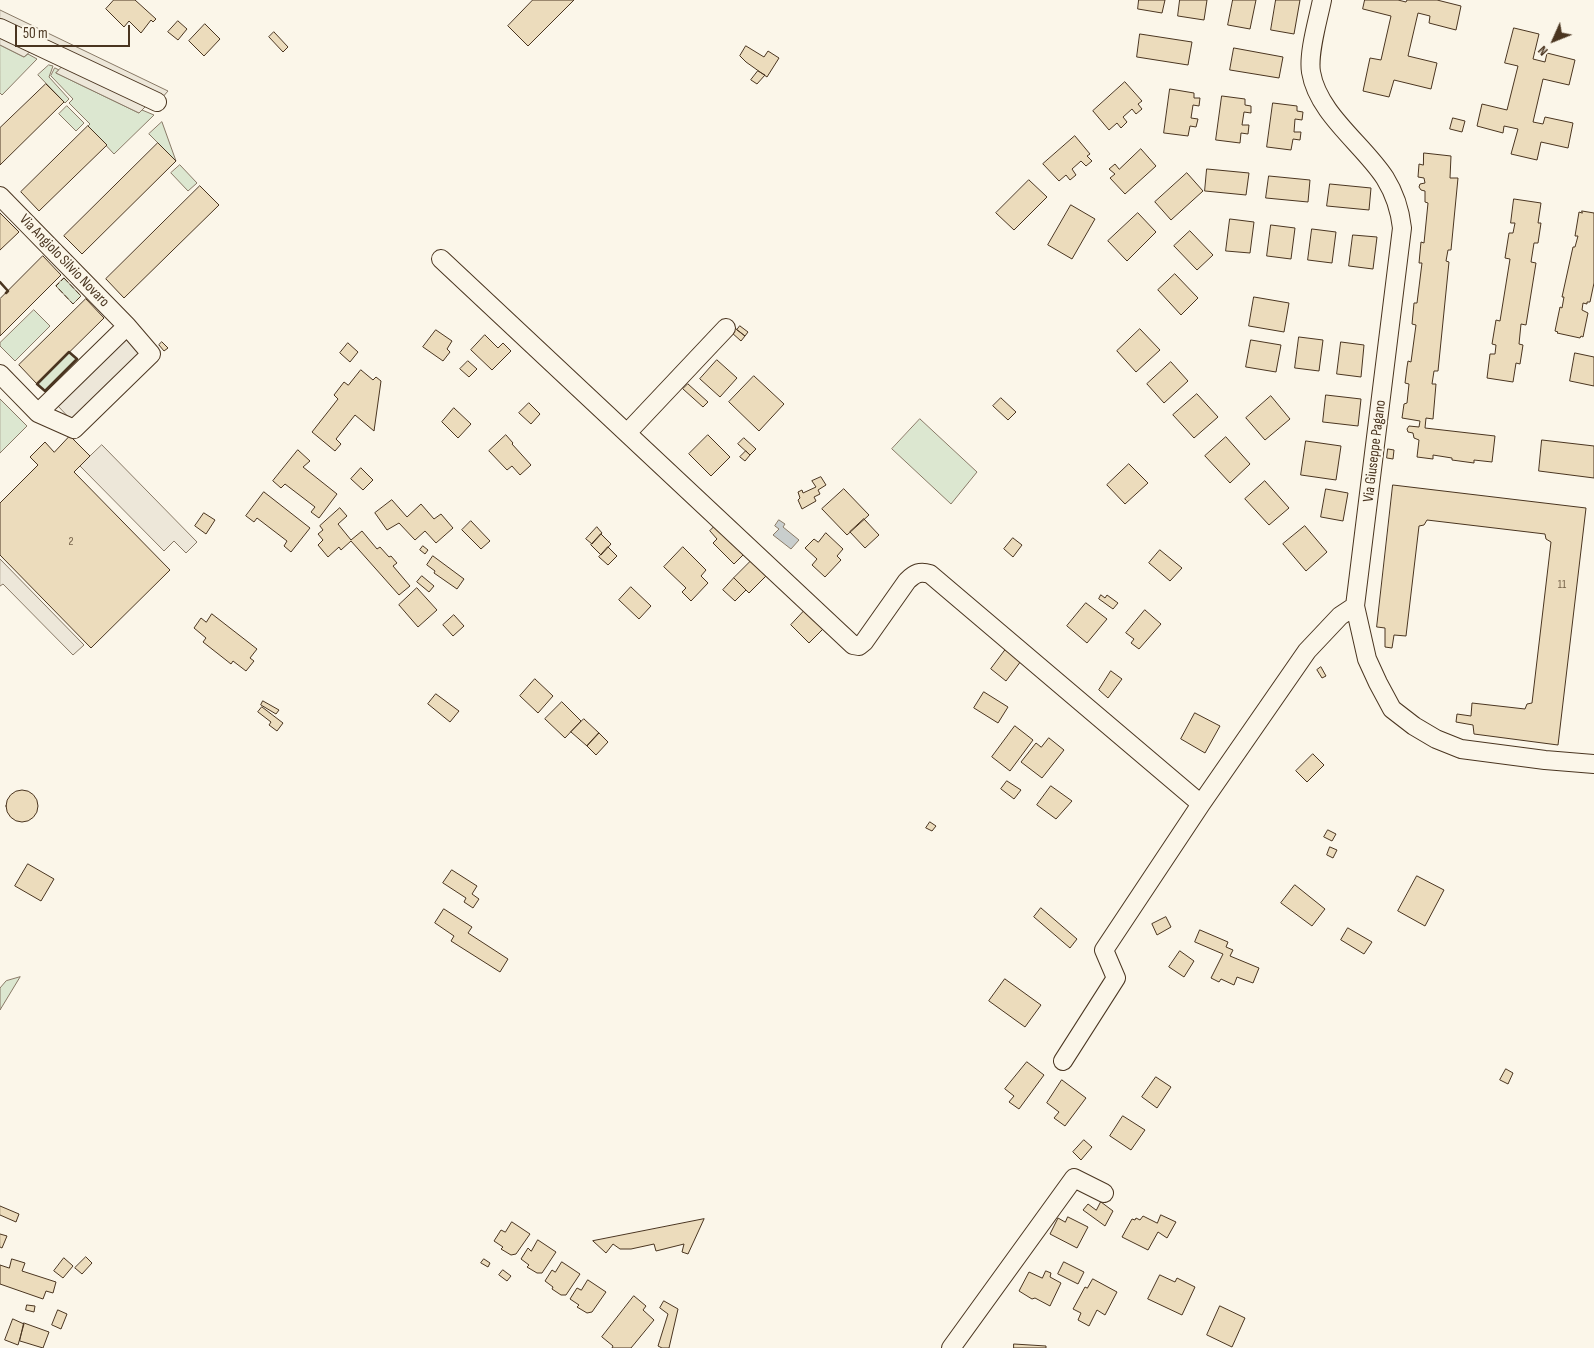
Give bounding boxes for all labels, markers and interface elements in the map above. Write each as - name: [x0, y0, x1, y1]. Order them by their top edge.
- scale bar: [18, 15, 132, 47]
- north arrow: [1529, 15, 1579, 65]
- text: 50 m: [23, 24, 48, 43]
- text: N: [1534, 42, 1552, 59]
- street label: Via Angiolo Silvio Novaro: [15, 211, 113, 311]
- street label: Via Giuseppe Pagano: [1360, 399, 1390, 503]
- house number: 2: [69, 535, 73, 549]
- house number: 11: [1558, 578, 1566, 592]

